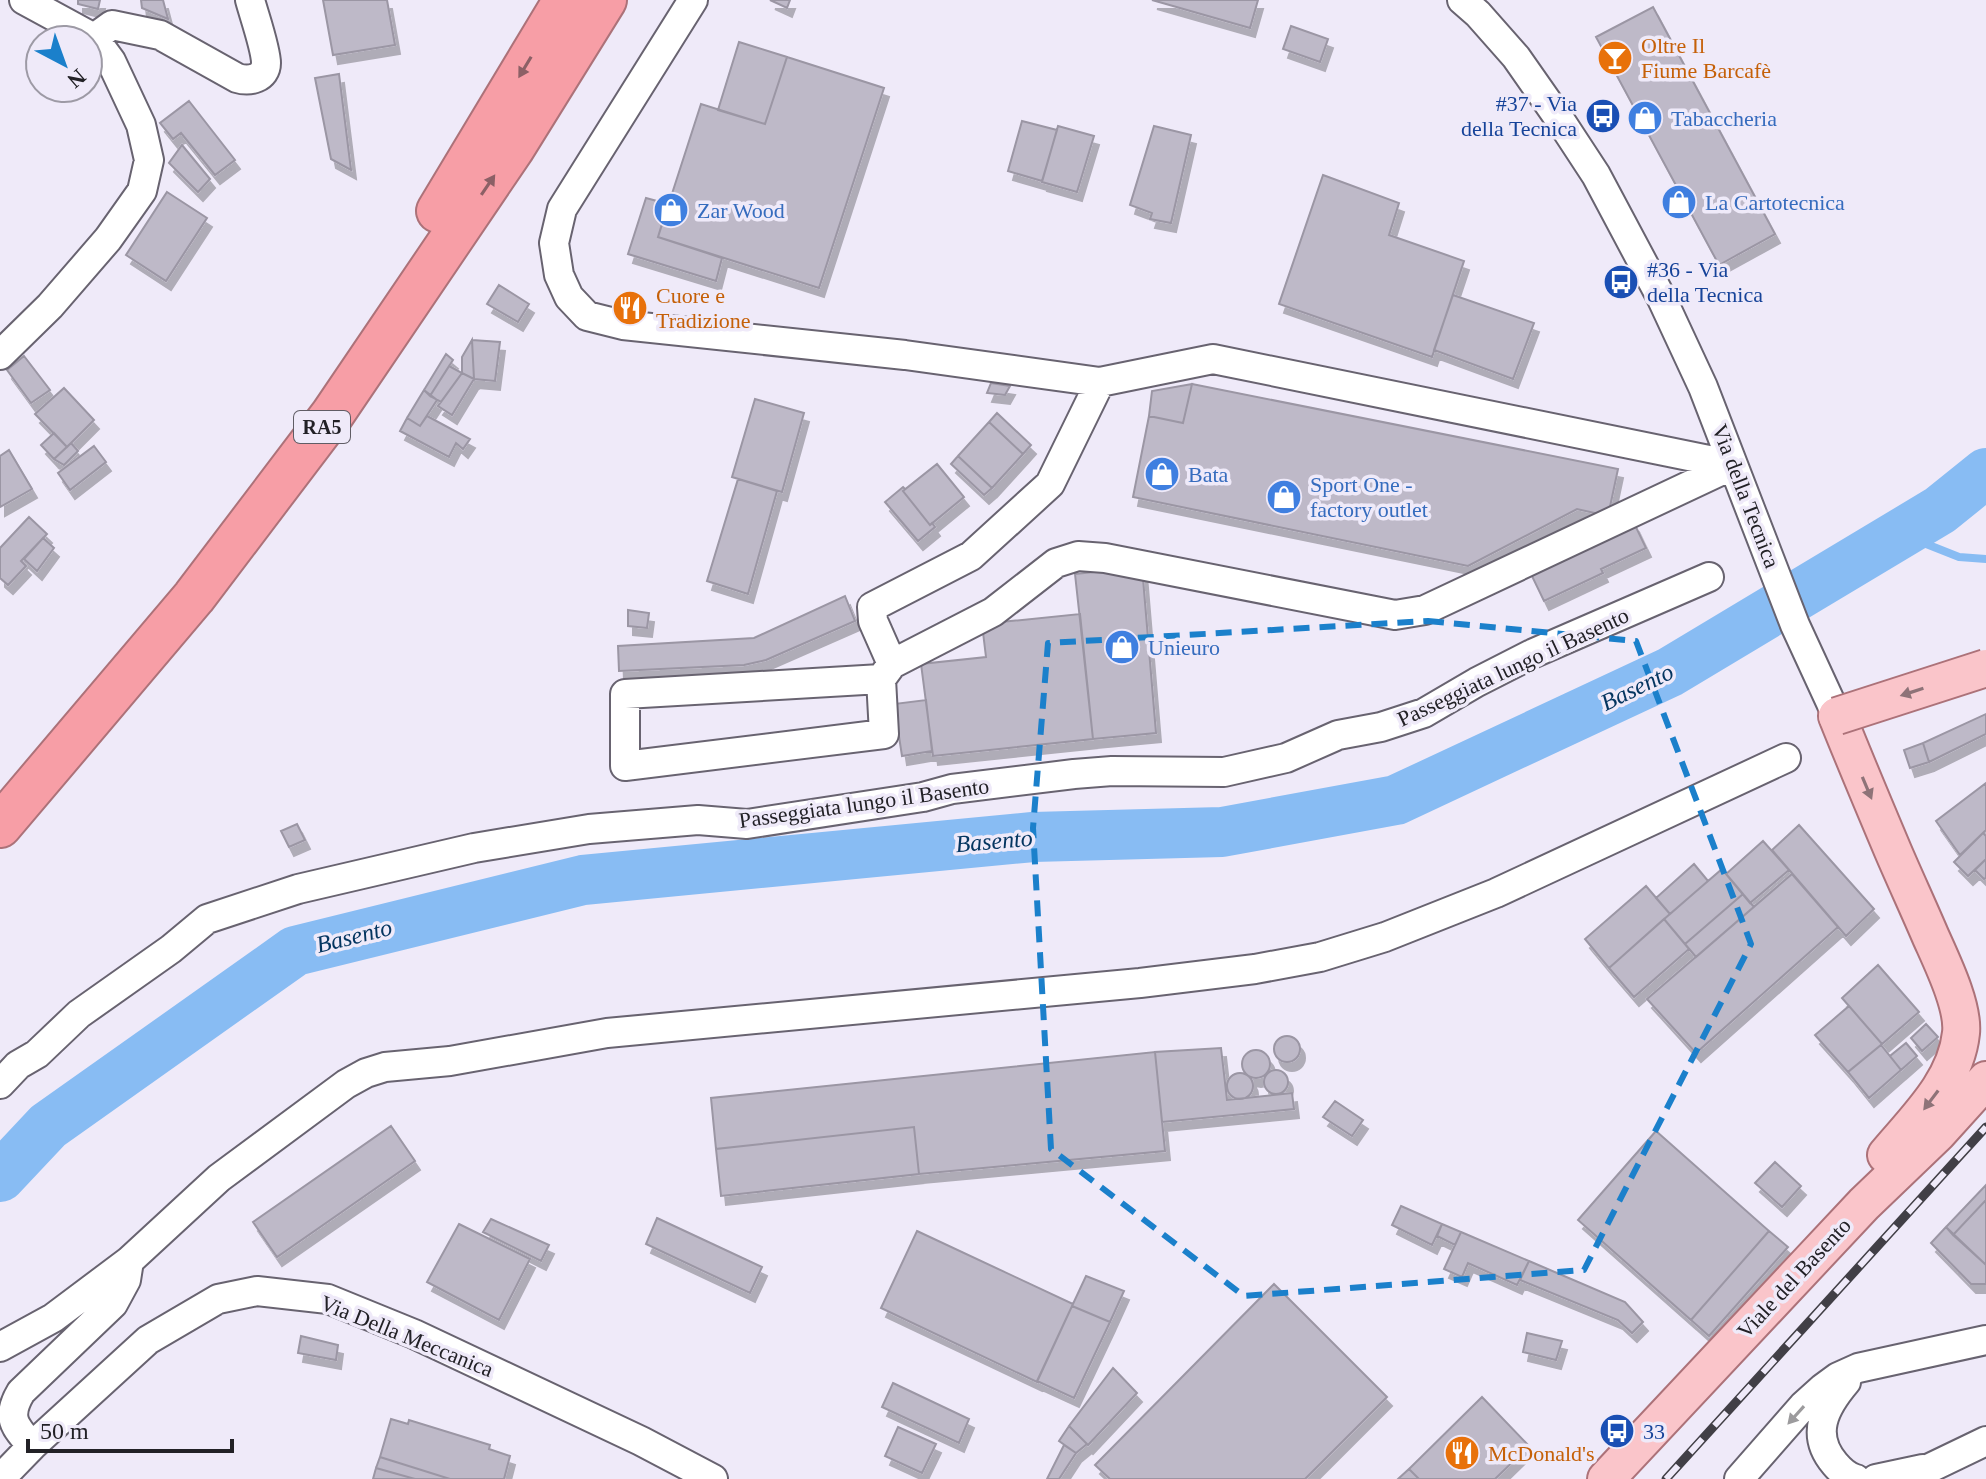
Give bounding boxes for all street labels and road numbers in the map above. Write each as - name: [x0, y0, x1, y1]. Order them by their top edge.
- road number: RA5: [294, 411, 350, 443]
- street label: Via della Tecnica: [1707, 421, 1785, 572]
- street label: Passeggiata lungo il Basento: [1393, 602, 1633, 732]
- street label: Passeggiata lungo il Basento: [737, 773, 991, 833]
- street label: Viale del Basento: [1732, 1213, 1856, 1343]
- street label: Via Della Meccanica: [317, 1290, 497, 1382]

